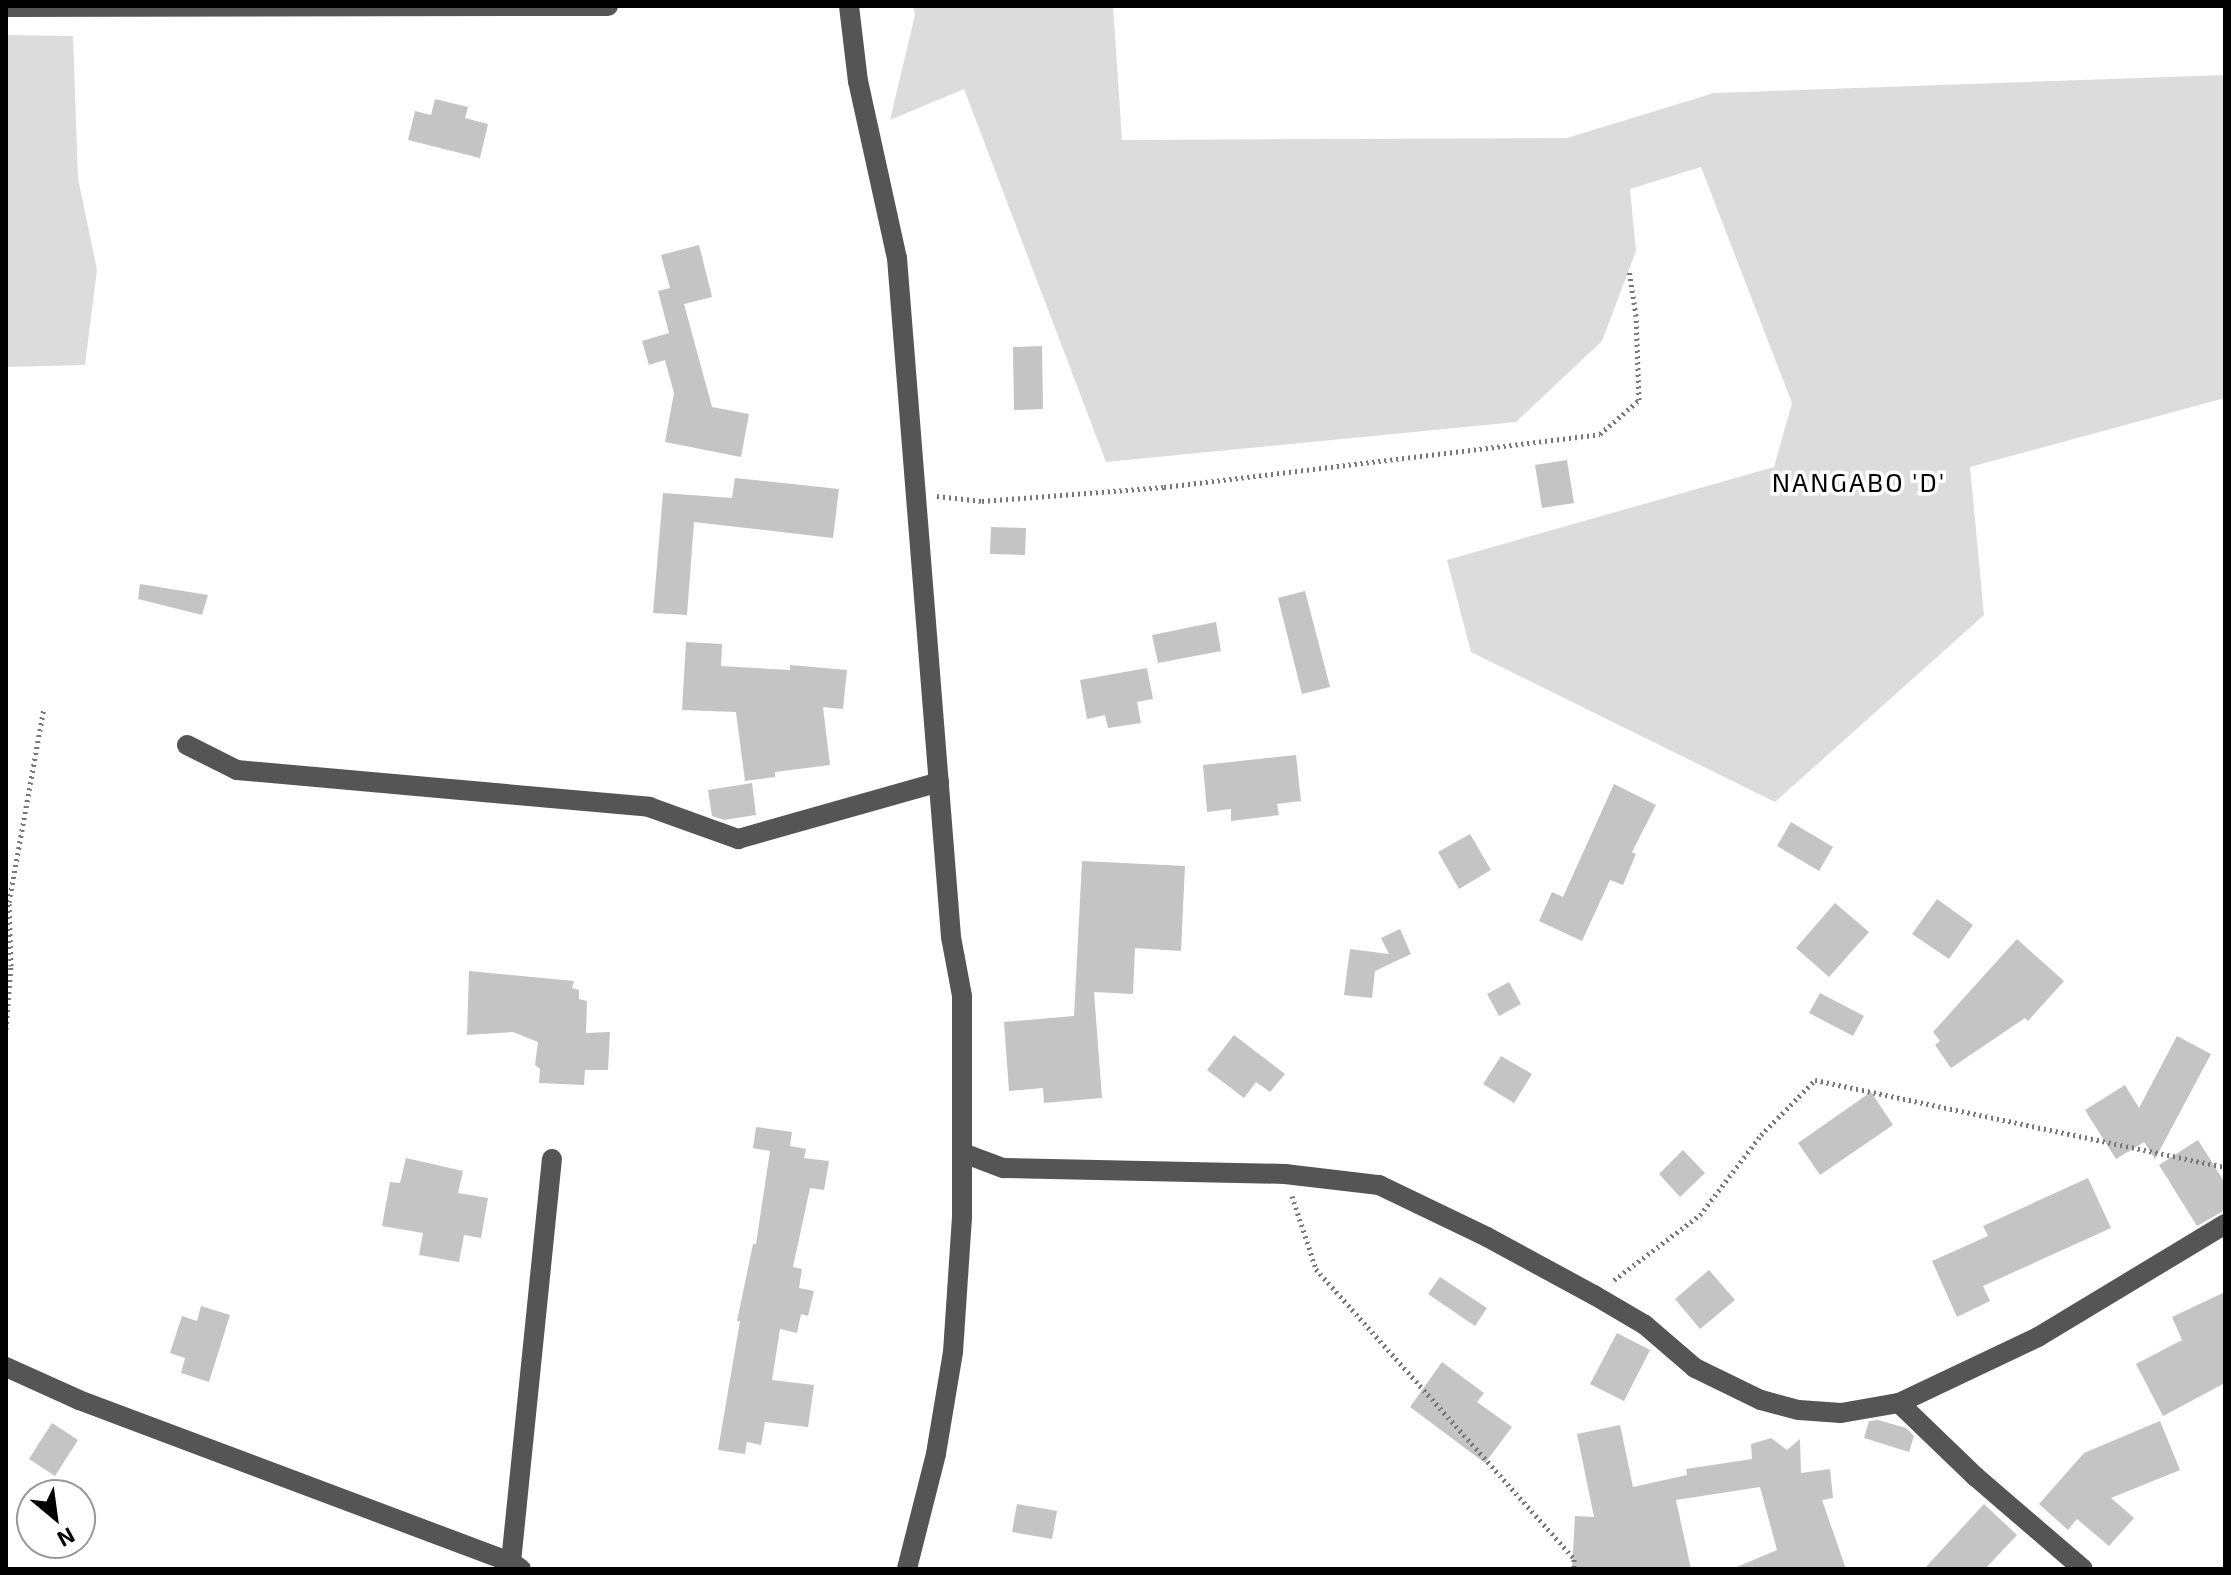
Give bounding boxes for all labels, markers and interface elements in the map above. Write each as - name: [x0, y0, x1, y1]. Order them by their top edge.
- district label: NANGABO 'D': [1772, 466, 1946, 498]
- north arrow: [16, 1479, 96, 1559]
- text: N: [53, 1523, 80, 1553]

